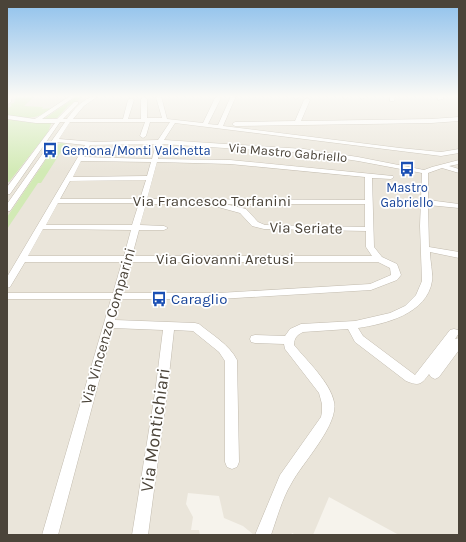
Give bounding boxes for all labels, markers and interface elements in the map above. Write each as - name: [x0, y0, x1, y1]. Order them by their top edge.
- street label: Via Mastro Gabriello: [228, 140, 348, 165]
- bus stop icon: Gemona/Monti Valchetta: [41, 141, 59, 159]
- place label: Gemona/Monti Valchetta: [62, 143, 211, 158]
- bus stop icon: Mastro Gabriello: [398, 160, 416, 178]
- place label: Mastro Gabriello: [381, 180, 433, 210]
- street label: Via Francesco Torfanini: [133, 192, 291, 210]
- street label: Via Seriate: [269, 218, 343, 238]
- street label: Via Vincenzo Comparini: [77, 246, 139, 406]
- street label: Via Giovanni Aretusi: [156, 250, 294, 268]
- bus stop icon: Caraglio: [150, 290, 168, 308]
- place label: Caraglio: [171, 290, 227, 308]
- street label: Via Montichiari: [135, 367, 175, 493]

